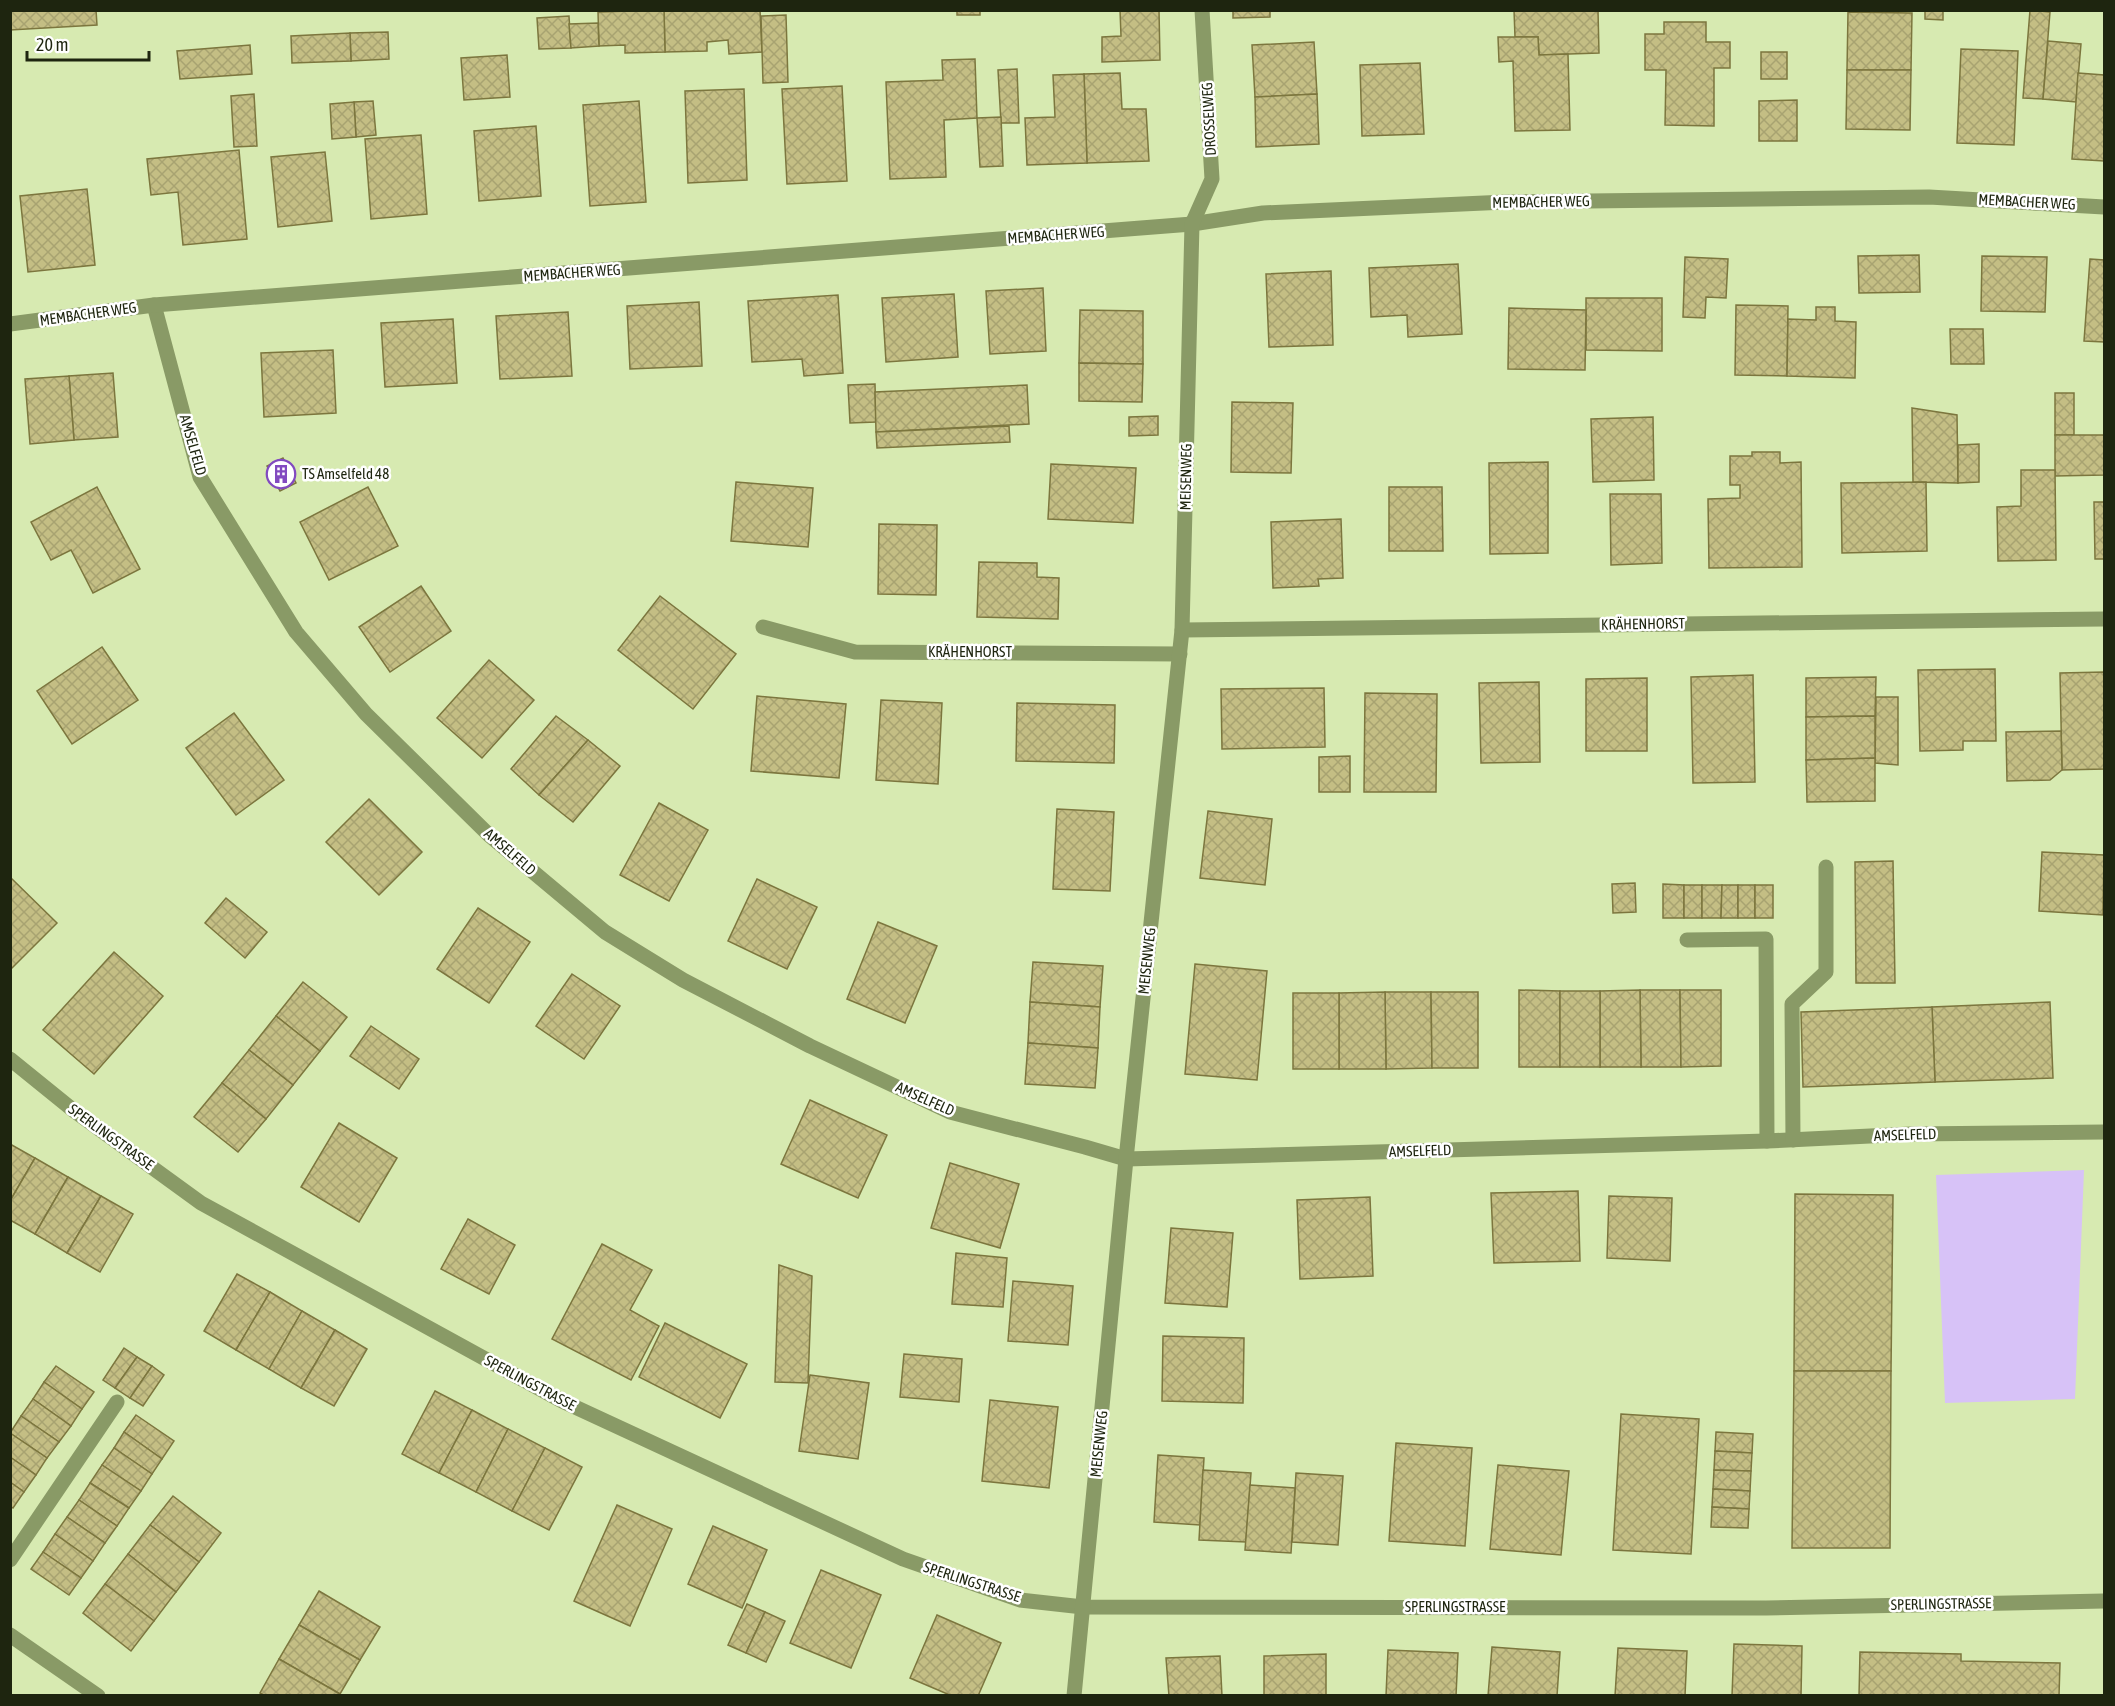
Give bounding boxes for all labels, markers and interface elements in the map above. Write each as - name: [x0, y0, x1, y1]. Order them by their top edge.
- scale bar: [27, 24, 148, 62]
- text: 20 m: [36, 34, 68, 55]
- street label: DROSSELWEG: [1198, 82, 1219, 156]
- street label: MEMBACHER WEG: [1978, 190, 2076, 213]
- street label: MEMBACHER WEG: [1492, 192, 1590, 211]
- street label: MEMBACHER WEG: [1007, 223, 1105, 246]
- street label: MEMBACHER WEG: [523, 261, 621, 284]
- street label: MEMBACHER WEG: [38, 298, 137, 329]
- street label: AMSELFELD: [177, 412, 210, 477]
- street label: MEISENWEG: [1176, 443, 1195, 511]
- building icon: TS Amselfeld 48: [265, 458, 297, 490]
- place label: TS Amselfeld 48: [302, 465, 389, 482]
- street label: KRÄHENHORST: [1601, 614, 1686, 633]
- street label: KRÄHENHORST: [928, 643, 1012, 660]
- street label: AMSELFELD: [481, 825, 540, 879]
- street label: MEISENWEG: [1135, 927, 1158, 995]
- street label: AMSELFELD: [893, 1078, 957, 1119]
- street label: SPERLINGSTRASSE: [66, 1100, 158, 1173]
- street label: AMSELFELD: [1873, 1125, 1937, 1144]
- street label: AMSELFELD: [1388, 1141, 1452, 1160]
- street label: SPERLINGSTRASSE: [482, 1351, 579, 1414]
- street label: MEISENWEG: [1087, 1410, 1110, 1478]
- street label: SPERLINGSTRASSE: [922, 1558, 1023, 1605]
- street label: SPERLINGSTRASSE: [1890, 1594, 1992, 1613]
- street label: SPERLINGSTRASSE: [1405, 1598, 1506, 1615]

